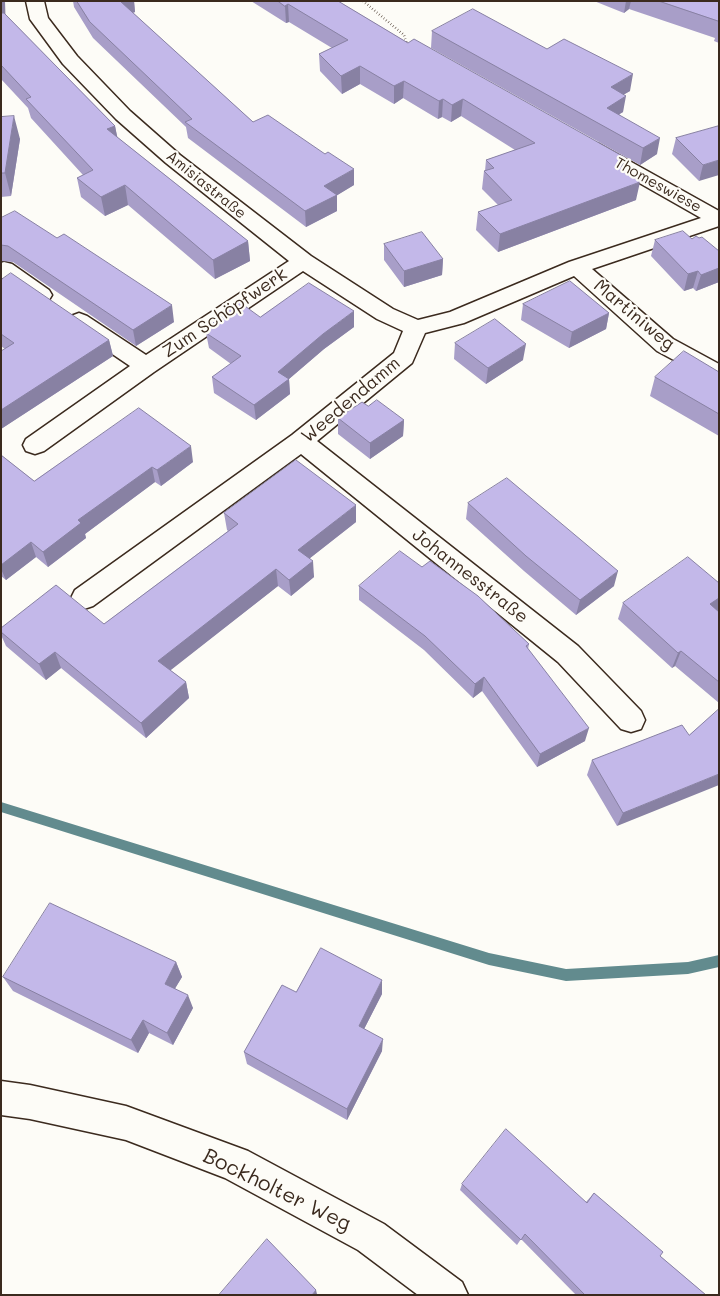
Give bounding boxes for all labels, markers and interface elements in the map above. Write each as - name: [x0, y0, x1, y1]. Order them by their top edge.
- street label: Amisiastraße: [162, 147, 250, 223]
- street label: Thomeswiese: [612, 154, 704, 216]
- street label: Zum Schöpfwerk: [159, 263, 291, 363]
- street label: Martiniweg: [589, 275, 679, 355]
- street label: Weedendamm: [297, 353, 405, 447]
- street label: Johannesstraße: [408, 524, 532, 628]
- street label: Bockholter Weg: [199, 1143, 355, 1237]

